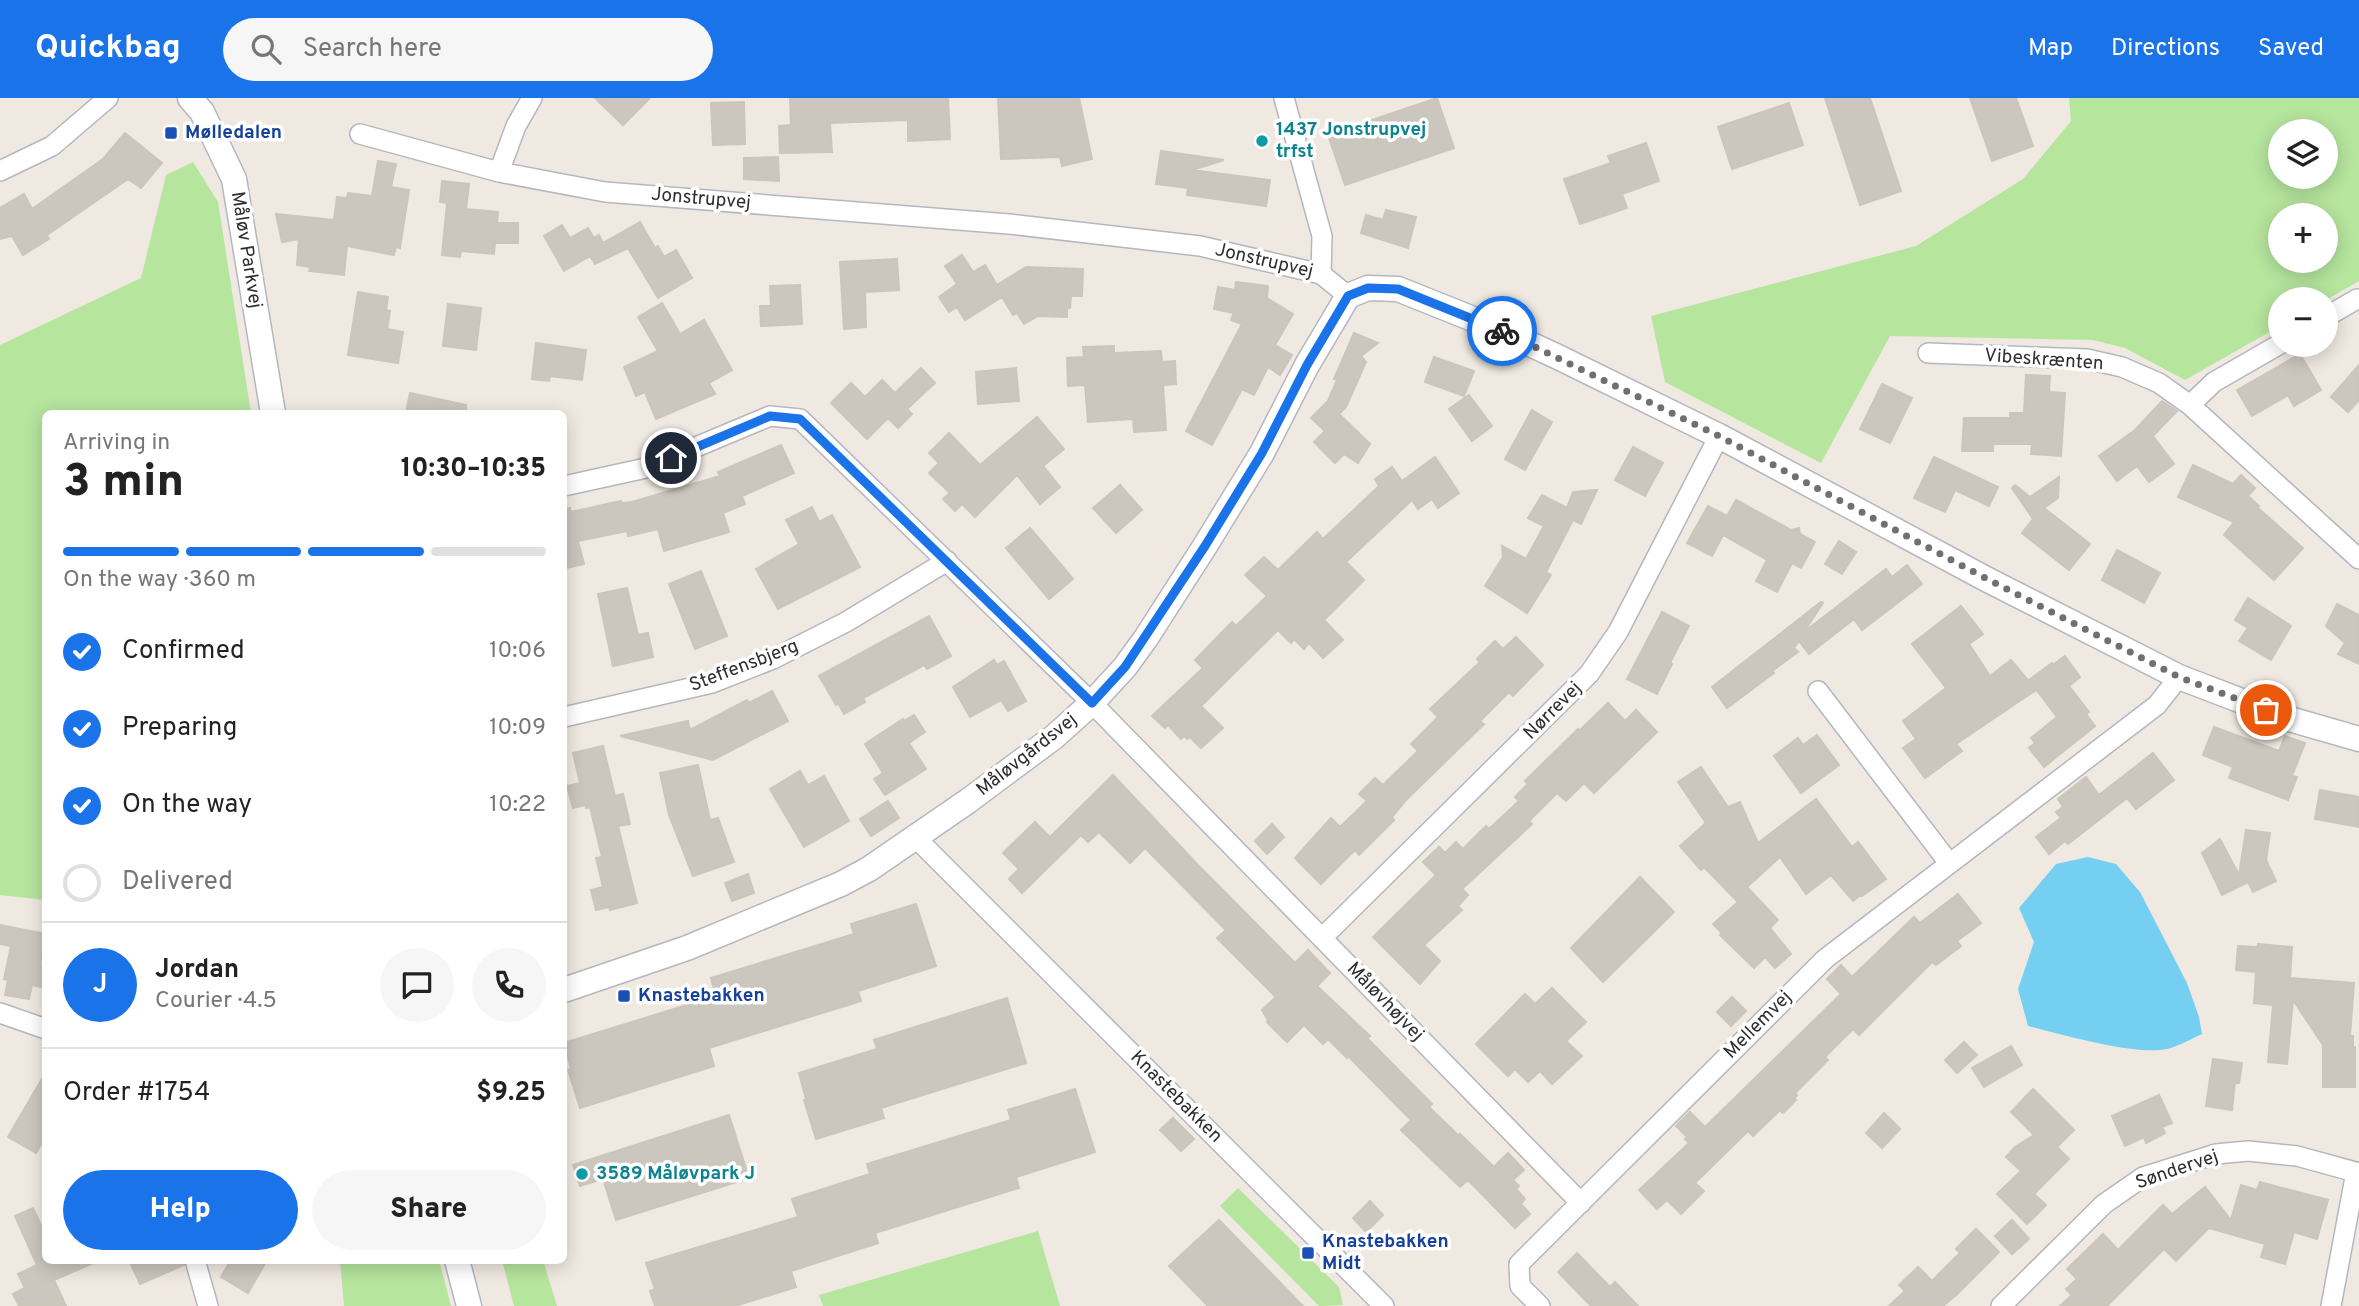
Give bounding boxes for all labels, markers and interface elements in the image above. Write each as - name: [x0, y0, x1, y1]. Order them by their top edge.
- search box: [223, 18, 713, 81]
- text: Quickbag: [35, 28, 181, 70]
- icon: search: [247, 30, 285, 68]
- text: Search here: [303, 33, 442, 66]
- text: Map: [2028, 34, 2073, 64]
- text: Directions: [2111, 34, 2220, 64]
- text: Saved: [2258, 34, 2324, 64]
- place label: 1437 Jonstrupvej trfst: [1276, 118, 1426, 164]
- map controls: [2268, 119, 2338, 357]
- button: layers: [2268, 119, 2338, 189]
- place label: Mølledalen: [185, 121, 282, 145]
- marker: Mølledalen: [163, 125, 179, 141]
- marker: 1437 Jonstrupvej trfst: [1254, 133, 1270, 149]
- street label: Jonstrupvej: [650, 183, 752, 215]
- street label: Måløv Parkvej: [225, 190, 267, 310]
- button: +: [2268, 203, 2338, 273]
- street label: Jonstrupvej: [1213, 238, 1315, 284]
- button: −: [2268, 287, 2338, 357]
- courier: [1467, 296, 1537, 366]
- icon: bike: [1483, 312, 1521, 350]
- street label: Vibeskrænten: [1984, 344, 2104, 376]
- pin: [641, 428, 701, 488]
- text: Arriving in: [63, 429, 170, 458]
- icon: home: [652, 439, 690, 477]
- text: 10:30–10:35: [401, 453, 546, 486]
- text: 3 min: [63, 454, 184, 513]
- text: On the way · 360 m: [63, 566, 256, 595]
- icon: check: [63, 633, 101, 671]
- street label: Steffensbjerg: [686, 634, 802, 698]
- text: Confirmed: [122, 635, 245, 668]
- text: 10:06: [489, 637, 546, 666]
- street label: Nørrevej: [1519, 677, 1587, 745]
- pin: [2236, 680, 2296, 740]
- icon: bag: [2247, 691, 2285, 729]
- street label: Måløvgårdsvej: [972, 708, 1082, 802]
- icon: check: [63, 710, 101, 748]
- text: Preparing: [122, 712, 237, 745]
- text: 10:09: [489, 714, 546, 743]
- icon: check: [63, 787, 101, 825]
- text: On the way: [122, 789, 252, 822]
- text: 10:22: [489, 791, 546, 820]
- text: Delivered: [122, 866, 233, 899]
- button: chat: [380, 948, 454, 1022]
- button: phone: [472, 948, 546, 1022]
- text: Jordan: [155, 954, 239, 987]
- street label: Måløvhøjvej: [1341, 957, 1429, 1047]
- text: J: [93, 969, 107, 1002]
- place label: Knastebakken: [638, 984, 765, 1008]
- street label: Mellemvej: [1719, 986, 1797, 1064]
- text: Courier · 4.5: [155, 987, 277, 1016]
- marker: Knastebakken: [616, 988, 632, 1004]
- street label: Knastebakken: [1125, 1046, 1227, 1148]
- text: Order #1754: [63, 1077, 210, 1110]
- text: $9.25: [476, 1077, 546, 1110]
- street label: Søndervej: [2132, 1145, 2222, 1195]
- place label: 3589 Måløvpark J: [596, 1162, 755, 1186]
- marker: 3589 Måløvpark J: [574, 1166, 590, 1182]
- button: Help: [63, 1170, 298, 1250]
- button: Share: [312, 1170, 546, 1250]
- place label: Knastebakken Midt: [1322, 1230, 1449, 1276]
- marker: Knastebakken Midt: [1300, 1245, 1316, 1261]

